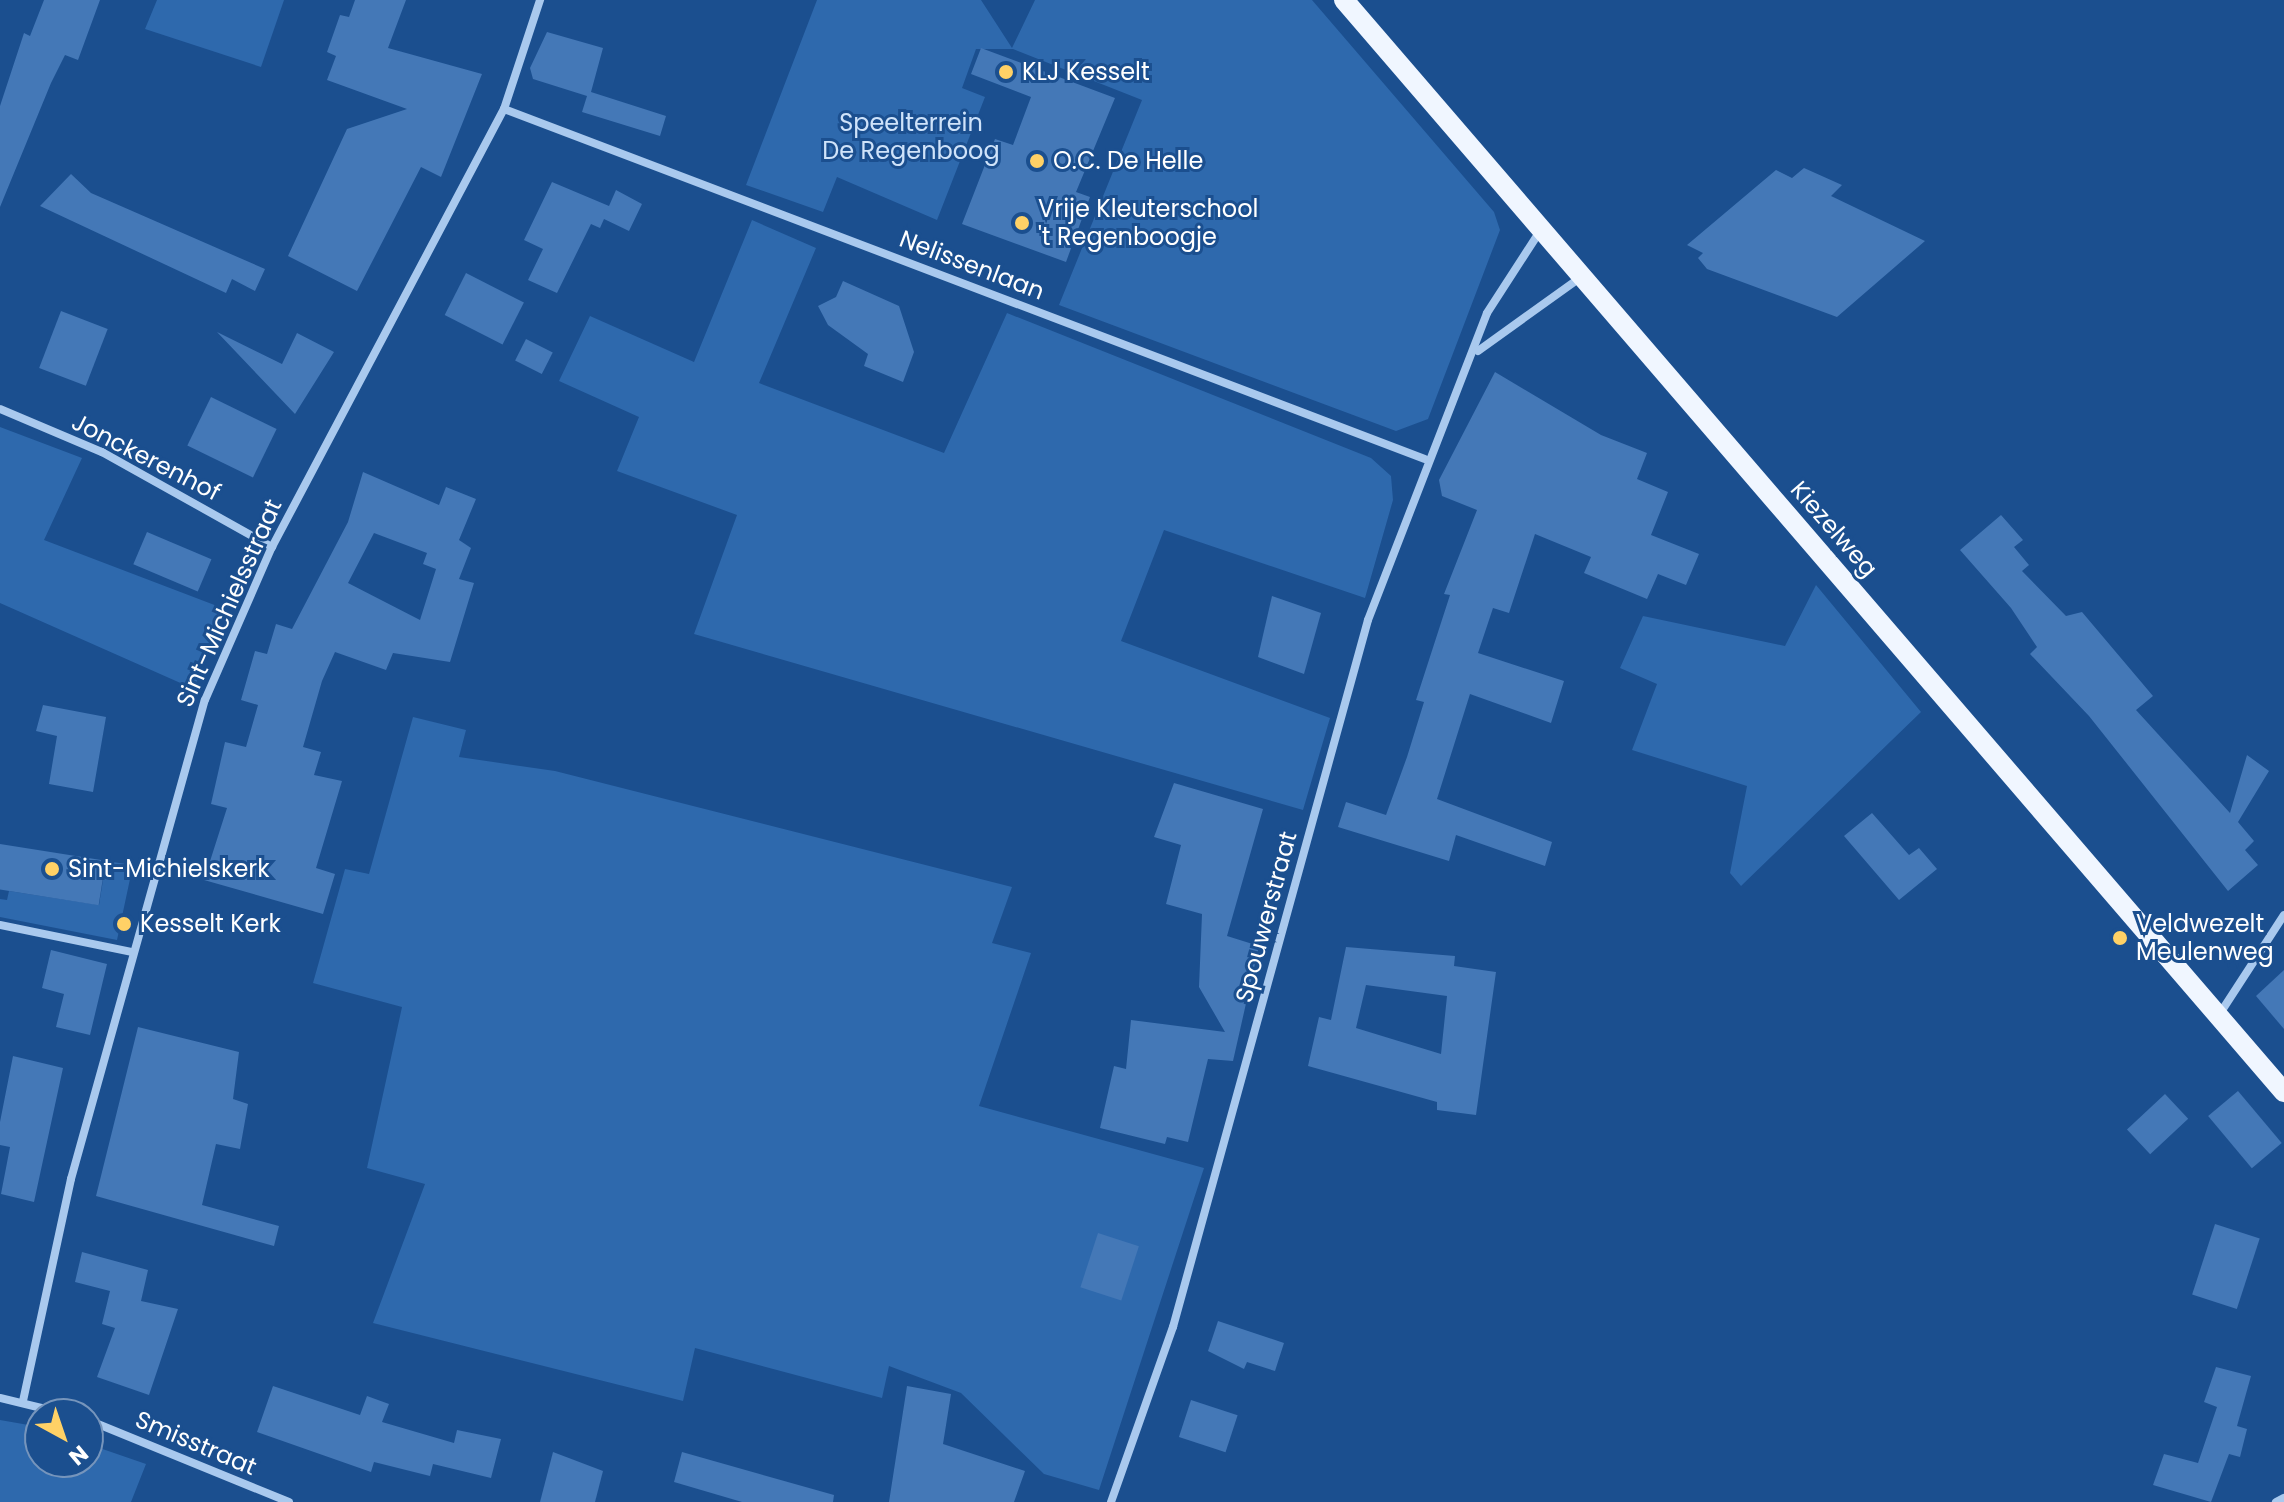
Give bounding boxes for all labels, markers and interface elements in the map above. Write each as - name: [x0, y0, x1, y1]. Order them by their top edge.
- place label: KLJ Kesselt: [1022, 58, 1150, 86]
- marker: KLJ Kesselt: [997, 63, 1015, 81]
- park label: Speelterrein De Regenboog: [822, 109, 1000, 165]
- place label: O.C. De Helle: [1053, 147, 1203, 175]
- marker: O.C. De Helle: [1028, 152, 1046, 170]
- place label: Vrije Kleuterschool 't Regenboogje: [1038, 195, 1258, 251]
- marker: Vrije Kleuterschool 't Regenboogje: [1013, 214, 1031, 232]
- street label: Nelissenlaan: [896, 224, 1048, 306]
- street label: Jonckerenhof: [67, 407, 225, 507]
- street label: Kiezelweg: [1785, 475, 1883, 583]
- street label: Sint-Michielsstraat: [170, 495, 288, 711]
- street label: Spouwerstraat: [1229, 828, 1303, 1006]
- place label: Sint-Michielskerk: [68, 855, 270, 883]
- marker: Sint-Michielskerk: [43, 860, 61, 878]
- place label: Kesselt Kerk: [140, 910, 281, 938]
- place label: Veldwezelt Meulenweg: [2136, 910, 2274, 966]
- marker: Kesselt Kerk: [115, 915, 133, 933]
- marker: Veldwezelt Meulenweg: [2111, 929, 2129, 947]
- north arrow: [24, 1398, 104, 1478]
- street label: Smisstraat: [131, 1405, 261, 1481]
- text: N: [62, 1438, 95, 1472]

